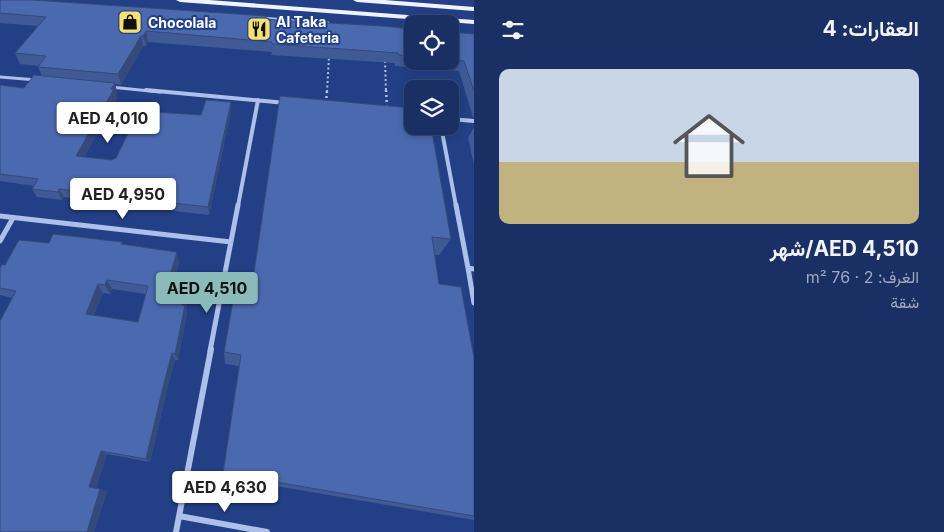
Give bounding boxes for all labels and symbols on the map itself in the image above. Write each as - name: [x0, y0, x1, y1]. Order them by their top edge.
- shop icon: Chocolala: [117, 9, 143, 35]
- place label: Al Taka Cafeteria: [276, 13, 339, 46]
- place label: Chocolala: [148, 14, 216, 31]
- restaurant icon: Al Taka Cafeteria: [246, 16, 272, 42]
- pin: AED 4,010: [51, 102, 165, 144]
- pin: AED 4,950: [66, 178, 180, 220]
- pin: AED 4,510: [150, 272, 264, 314]
- pin: AED 4,630: [168, 470, 282, 513]

